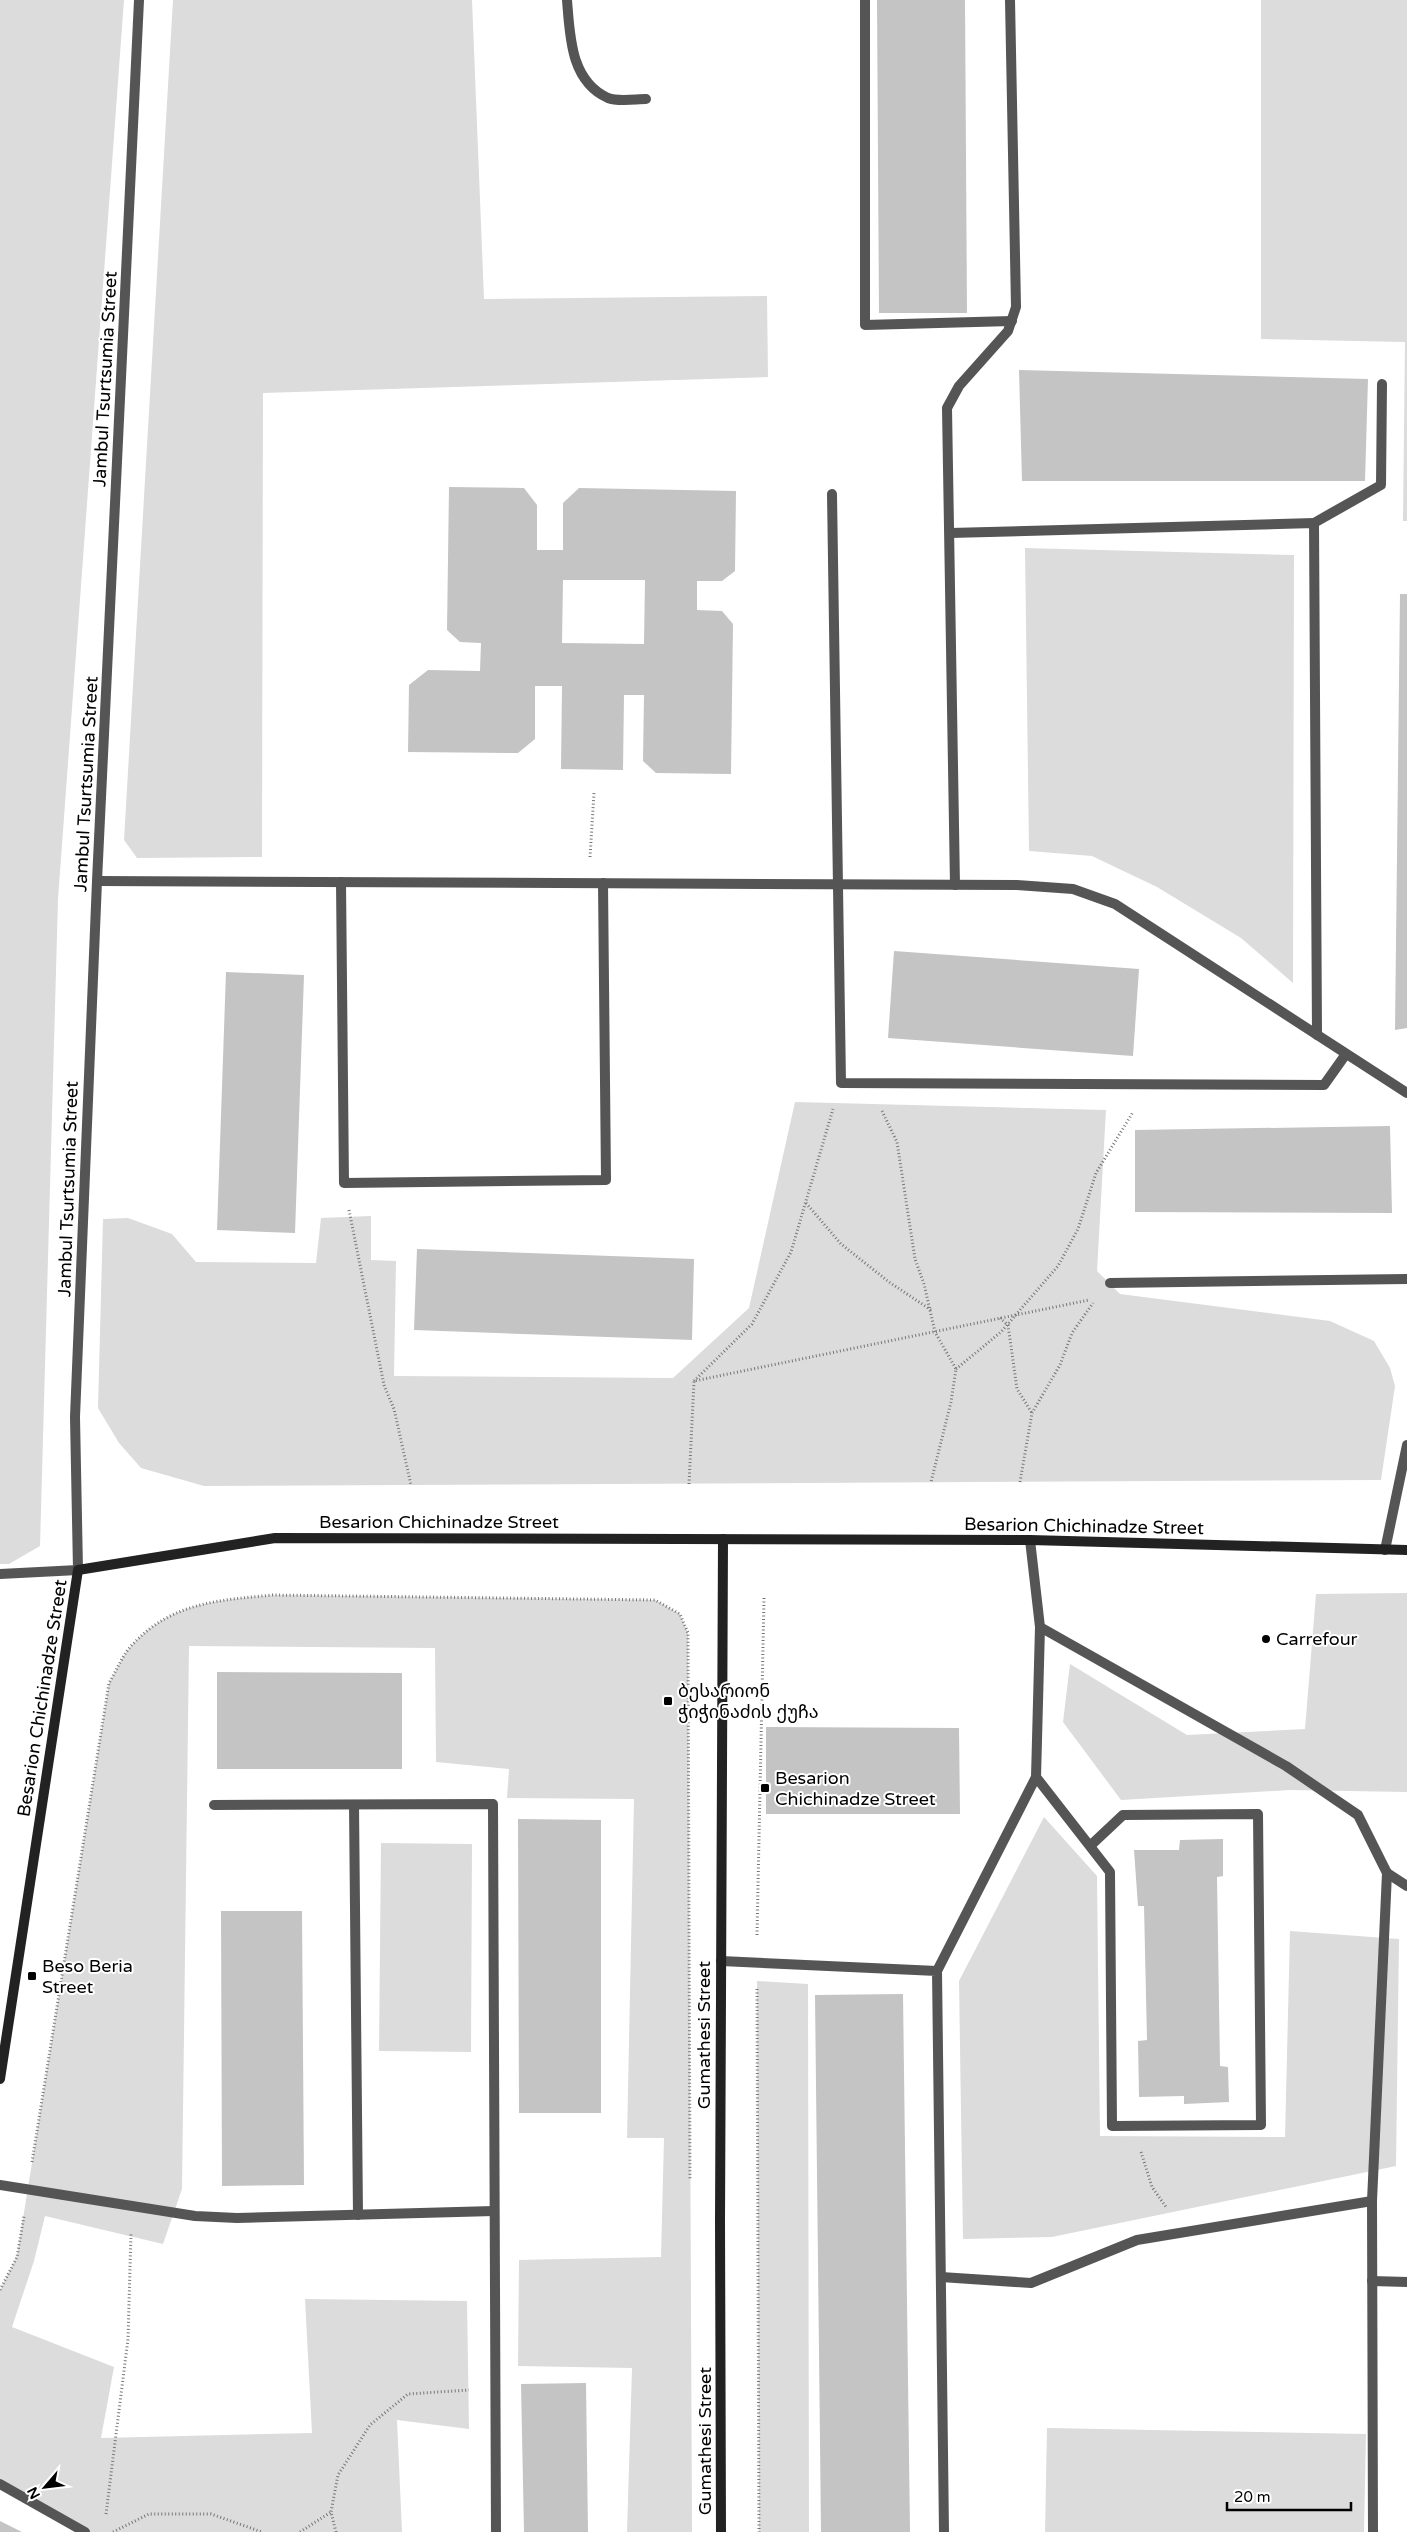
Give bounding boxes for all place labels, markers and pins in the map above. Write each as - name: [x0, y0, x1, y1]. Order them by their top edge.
- place label: Carrefour: [1276, 1628, 1358, 1650]
- marker: Carrefour: [1260, 1633, 1272, 1645]
- place label: ბესარიონ ჭიჭინაძის ქუჩა: [678, 1680, 819, 1723]
- marker: ბესარიონ ჭიჭინაძის ქუჩა: [662, 1695, 674, 1707]
- place label: Besarion Chichinadze Street: [775, 1767, 936, 1810]
- marker: Besarion Chichinadze Street: [759, 1782, 771, 1794]
- place label: Beso Beria Street: [42, 1955, 133, 1998]
- marker: Beso Beria Street: [26, 1970, 38, 1982]

